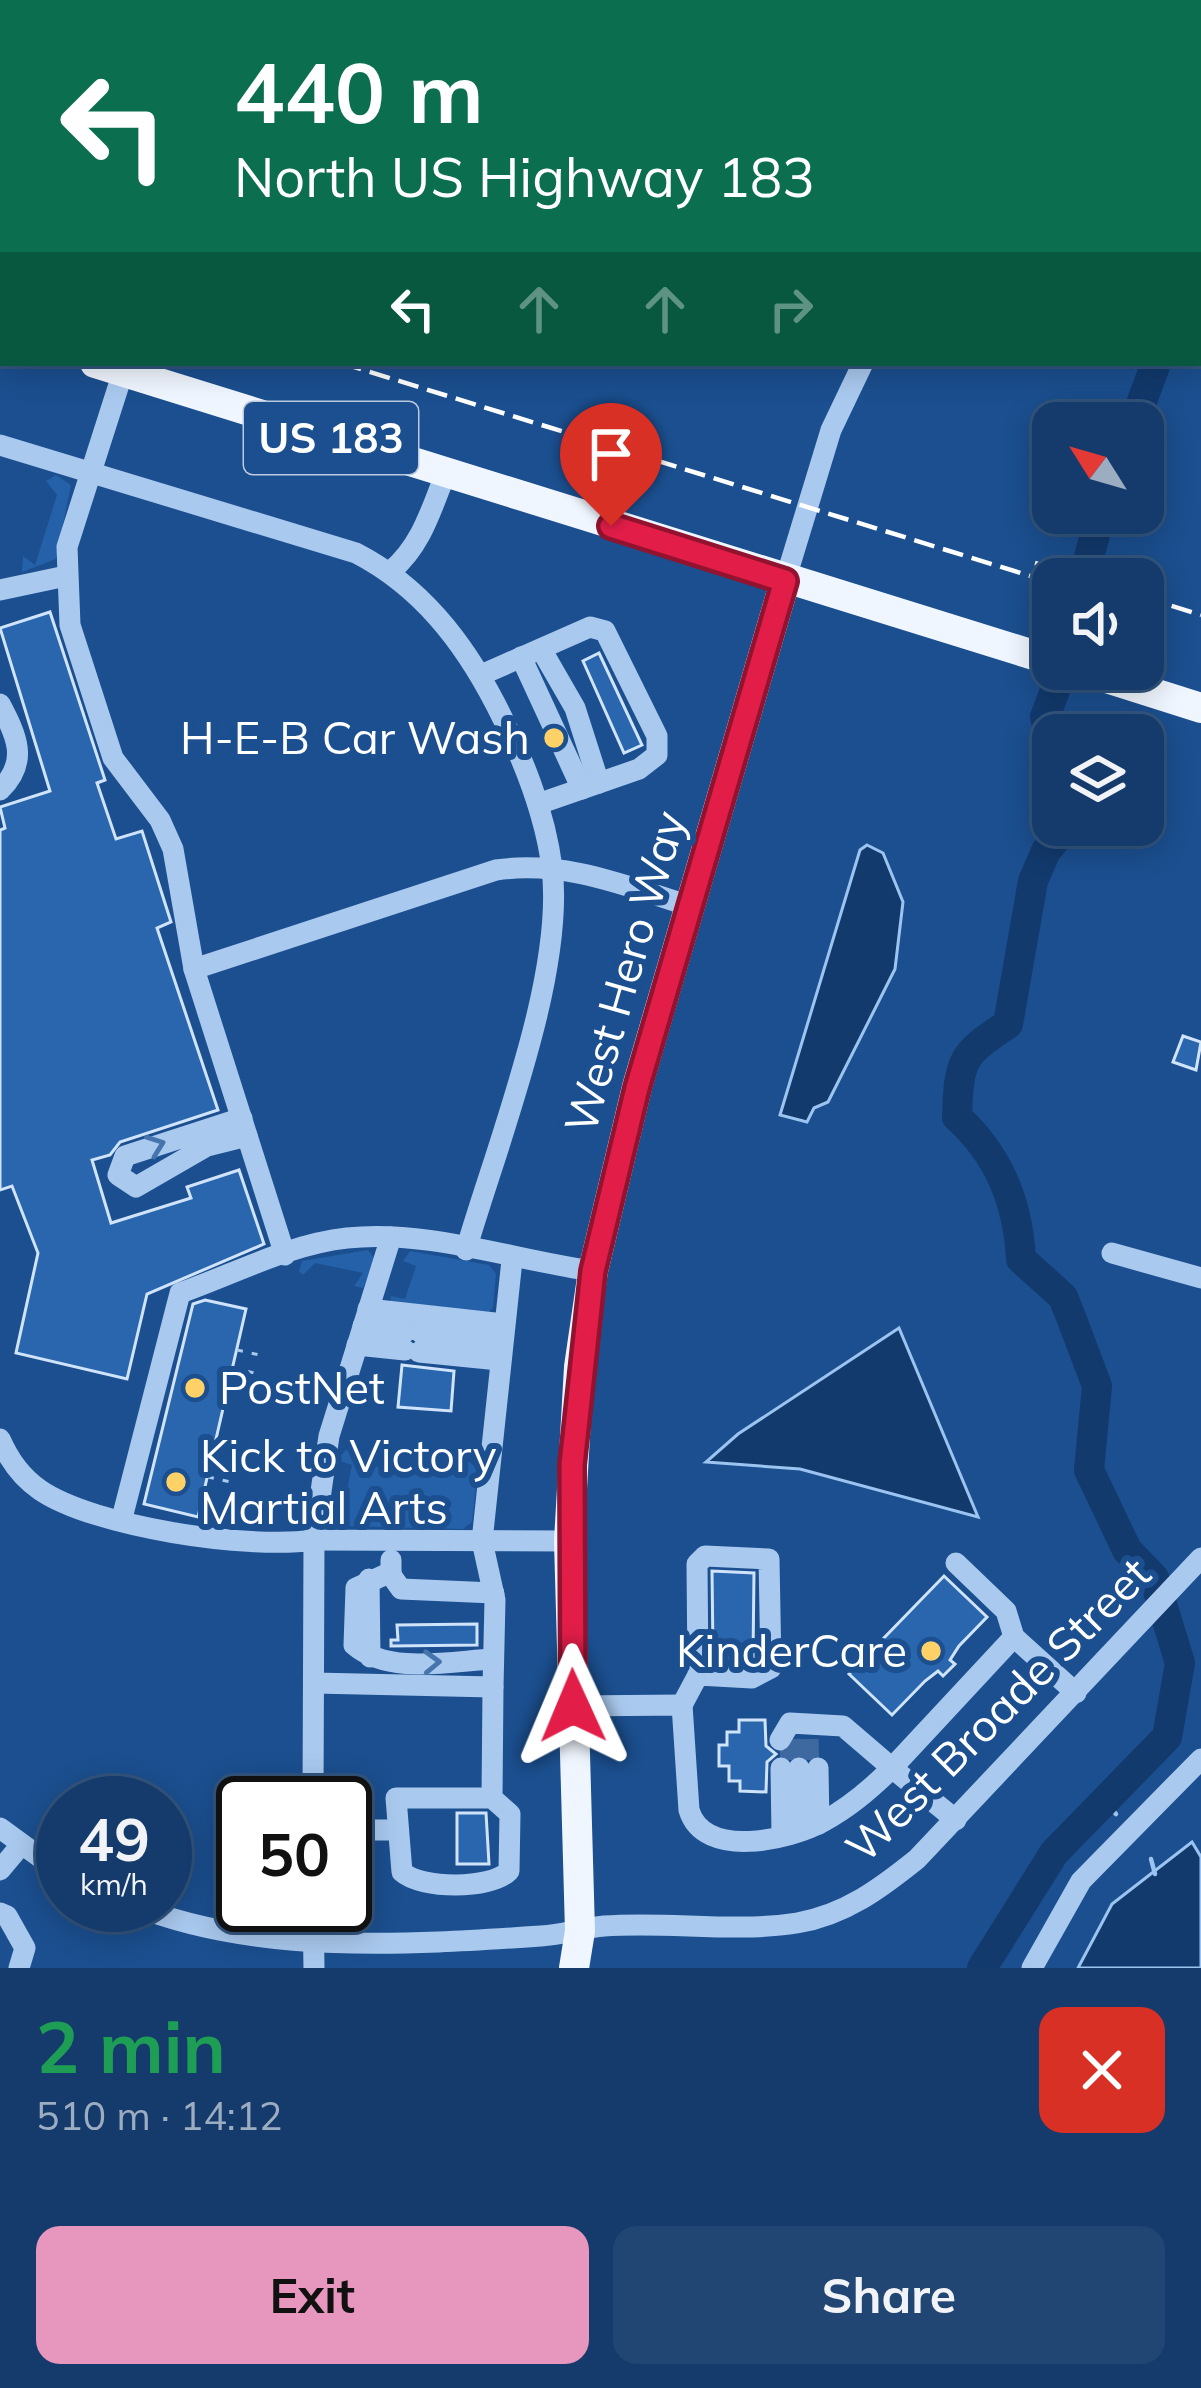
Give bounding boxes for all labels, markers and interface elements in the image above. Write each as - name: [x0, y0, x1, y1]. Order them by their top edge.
- text: 440 m: [234, 39, 484, 144]
- icon: left: [36, 48, 192, 204]
- text: North US Highway 183: [234, 143, 815, 211]
- icon: left: [380, 276, 446, 342]
- icon: ahead: [506, 276, 572, 342]
- icon: ahead: [632, 276, 698, 342]
- icon: right: [758, 276, 824, 342]
- road number: US 183: [244, 402, 418, 474]
- north arrow: [1032, 402, 1164, 534]
- map controls: [1032, 402, 1164, 846]
- pin: [560, 403, 662, 526]
- icon: arrive: [578, 421, 644, 487]
- button: sound: [1032, 558, 1164, 690]
- place label: H-E-B Car Wash: [180, 709, 530, 765]
- button: layers: [1032, 714, 1164, 846]
- marker: H-E-B Car Wash: [541, 725, 567, 751]
- street label: West Hero Way: [551, 804, 697, 1139]
- one-way arrow: [144, 1135, 165, 1159]
- place label: PostNet: [219, 1359, 385, 1415]
- marker: PostNet: [182, 1375, 208, 1401]
- place label: Kick to Victory Martial Arts: [200, 1427, 497, 1535]
- marker: Kick to Victory Martial Arts: [163, 1469, 189, 1495]
- street label: West Broade Street: [833, 1545, 1162, 1874]
- place label: KinderCare: [676, 1622, 907, 1678]
- marker: KinderCare: [918, 1638, 944, 1664]
- position arrow: [510, 1643, 636, 1769]
- one-way arrow: [423, 1649, 442, 1675]
- speed limit sign: 50: [216, 1776, 372, 1932]
- text: 49: [78, 1801, 150, 1876]
- text: km/h: [80, 1865, 148, 1903]
- text: 2 min: [36, 2001, 226, 2091]
- button: close: [1039, 2007, 1165, 2133]
- text: 510 m · 14:12: [36, 2091, 282, 2140]
- button: Exit: [36, 2226, 589, 2364]
- button: Share: [613, 2226, 1165, 2364]

